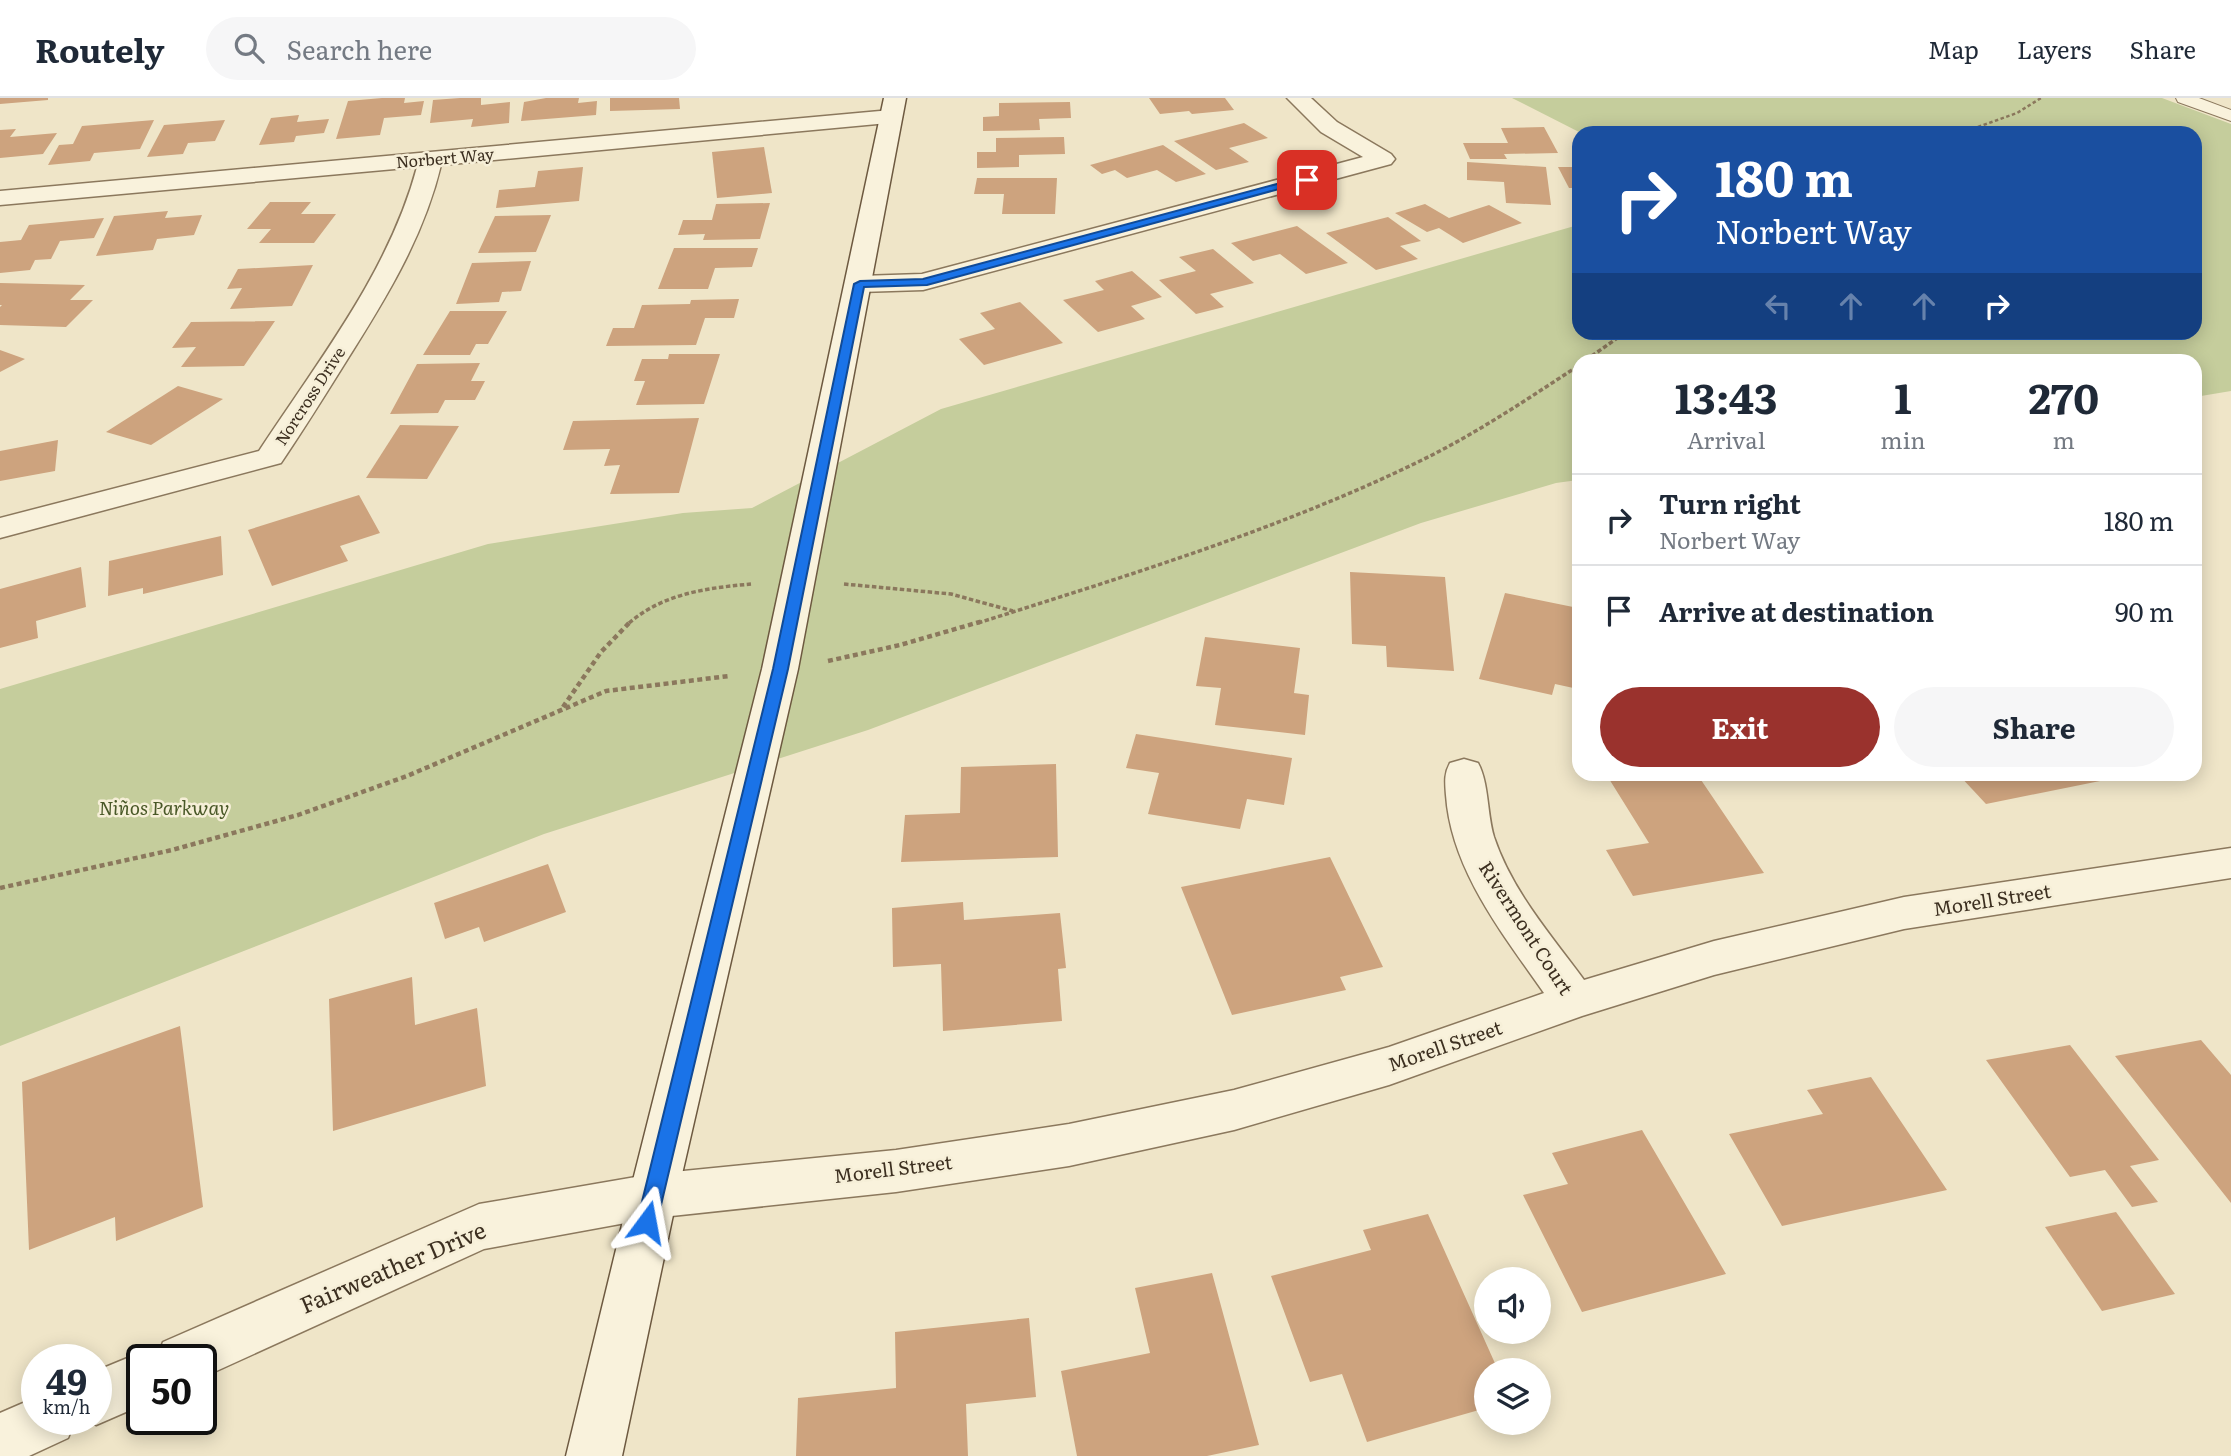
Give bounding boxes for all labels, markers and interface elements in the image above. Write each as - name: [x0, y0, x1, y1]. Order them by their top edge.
- search box: [206, 17, 696, 80]
- text: Routely: [35, 24, 164, 73]
- icon: search: [230, 29, 268, 67]
- text: Search here: [286, 29, 432, 68]
- text: Map: [1928, 31, 1979, 66]
- text: Layers: [2017, 31, 2091, 66]
- text: Share: [2129, 31, 2196, 66]
- text: 180 m: [1715, 139, 1853, 212]
- street label: Norbert Way: [395, 141, 496, 173]
- pin: [1277, 150, 1337, 210]
- icon: right: [1600, 154, 1691, 245]
- icon: arrive: [1288, 161, 1326, 199]
- text: Norbert Way: [1715, 206, 1912, 254]
- icon: left: [1759, 287, 1797, 325]
- icon: ahead: [1832, 287, 1870, 325]
- icon: ahead: [1905, 287, 1943, 325]
- icon: right: [1978, 287, 2016, 325]
- street label: Norcross Drive: [268, 341, 350, 450]
- text: 13:43: [1675, 365, 1778, 427]
- text: 1: [1894, 365, 1912, 427]
- text: 270: [2028, 365, 2099, 427]
- text: Arrival: [1687, 422, 1765, 456]
- text: min: [1880, 422, 1926, 456]
- text: m: [2053, 422, 2075, 456]
- text: Turn right: [1659, 483, 1801, 522]
- text: 180 m: [2104, 500, 2174, 539]
- icon: right: [1600, 501, 1638, 539]
- text: Norbert Way: [1659, 522, 1800, 556]
- text: Arrive at destination: [1659, 591, 1934, 630]
- text: 90 m: [2115, 591, 2174, 630]
- icon: arrive: [1600, 592, 1638, 630]
- button: Exit: [1600, 687, 1880, 767]
- button: Share: [1894, 687, 2174, 767]
- park label: Niños Parkway: [99, 793, 229, 821]
- street label: Rivermont Court: [1473, 855, 1581, 1000]
- street label: Morell Street: [1931, 876, 2053, 922]
- street label: Morell Street: [1384, 1012, 1506, 1078]
- street label: Morell Street: [832, 1147, 954, 1189]
- position arrow: [610, 1185, 684, 1259]
- street label: Fairweather Drive: [294, 1212, 491, 1321]
- map controls: [1474, 1267, 1551, 1435]
- button: sound: [1474, 1267, 1551, 1344]
- speed limit sign: 50: [126, 1344, 217, 1435]
- text: 49: [46, 1354, 87, 1406]
- button: layers: [1474, 1358, 1551, 1435]
- text: km/h: [43, 1393, 90, 1420]

